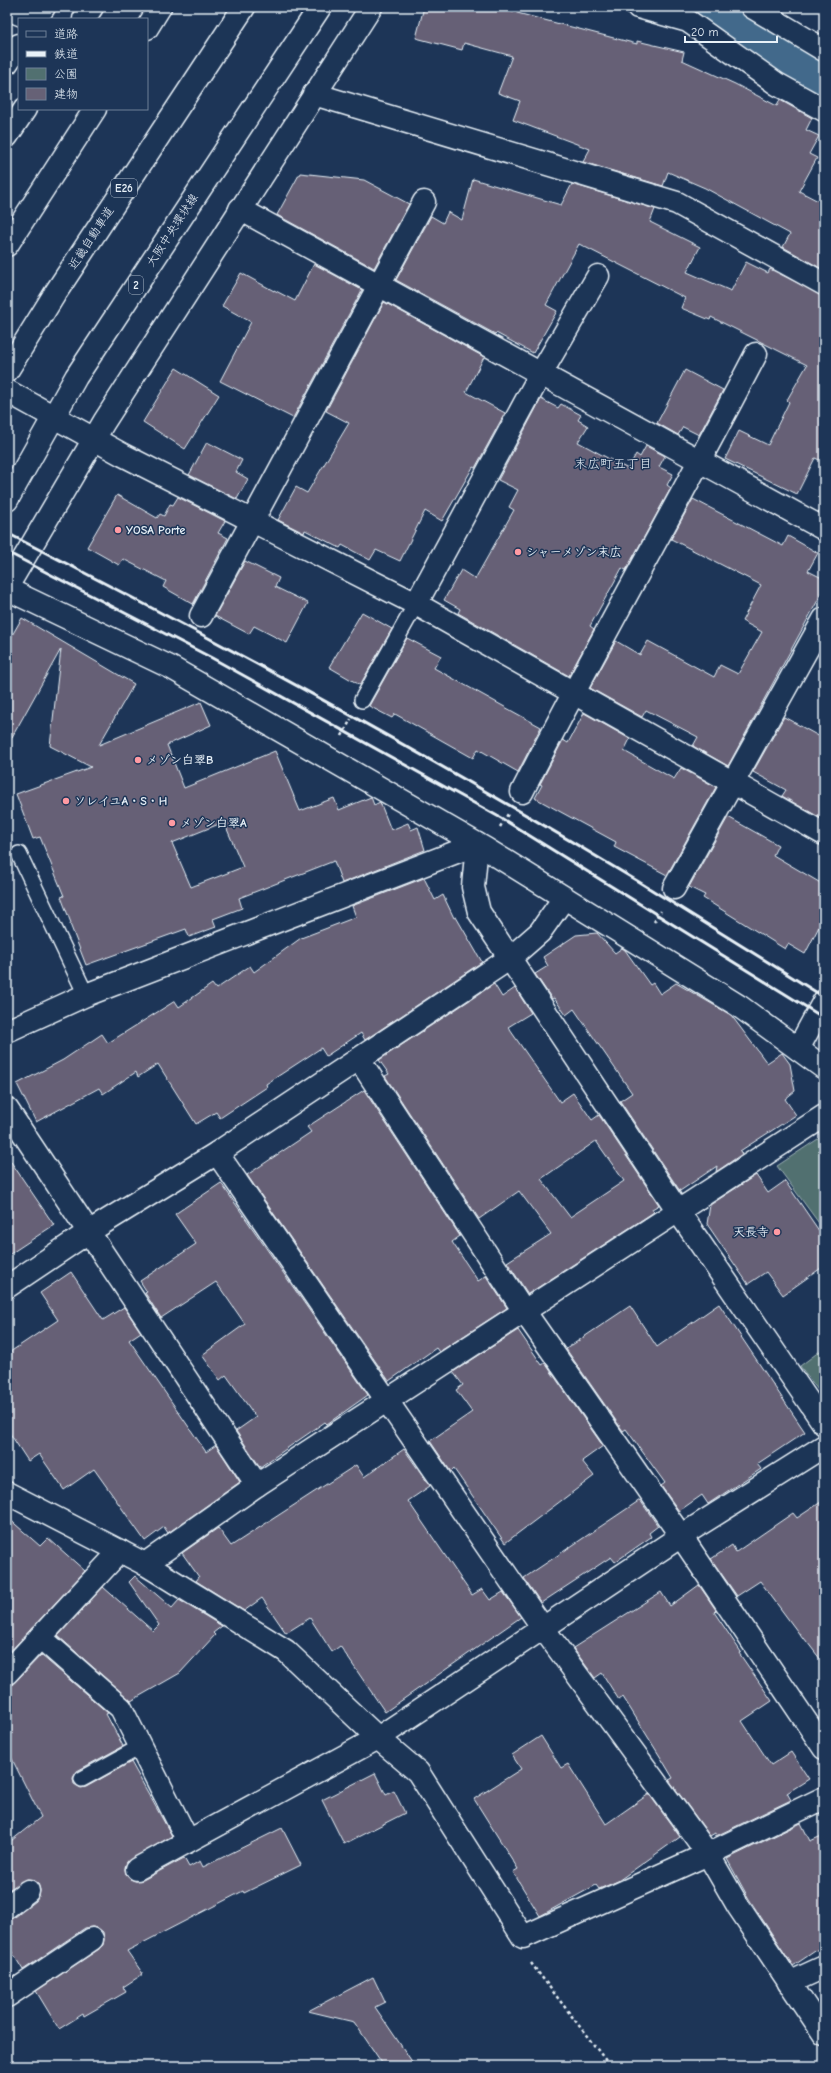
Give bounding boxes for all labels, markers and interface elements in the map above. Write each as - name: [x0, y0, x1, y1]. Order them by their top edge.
- legend: [18, 18, 148, 110]
- scale bar: [685, 18, 777, 44]
- text: 20 m: [691, 25, 719, 39]
- text: 道路: [54, 27, 78, 41]
- text: 鉄道: [54, 47, 78, 61]
- text: 公園: [54, 67, 78, 81]
- text: 建物: [54, 87, 78, 101]
- road number: E26: [111, 179, 137, 197]
- street label: 大阪中央環状線: [143, 191, 201, 269]
- street label: 近畿自動車道: [66, 204, 116, 272]
- road number: 2: [129, 276, 143, 294]
- district label: 末広町五丁目: [574, 456, 652, 471]
- place label: YOSA Porte: [126, 523, 185, 537]
- marker: YOSA Porte: [113, 525, 123, 535]
- place label: シャーメゾン末広: [526, 545, 622, 559]
- marker: シャーメゾン末広: [513, 547, 523, 557]
- place label: メゾン白翠B: [146, 753, 213, 767]
- marker: メゾン白翠B: [133, 755, 143, 765]
- place label: ソレイユA・S・H: [74, 794, 167, 808]
- marker: ソレイユA・S・H: [61, 796, 71, 806]
- place label: メゾン白翠A: [180, 816, 247, 830]
- marker: メゾン白翠A: [167, 818, 177, 828]
- place label: 天長寺: [733, 1225, 769, 1239]
- marker: 天長寺: [772, 1227, 782, 1237]

